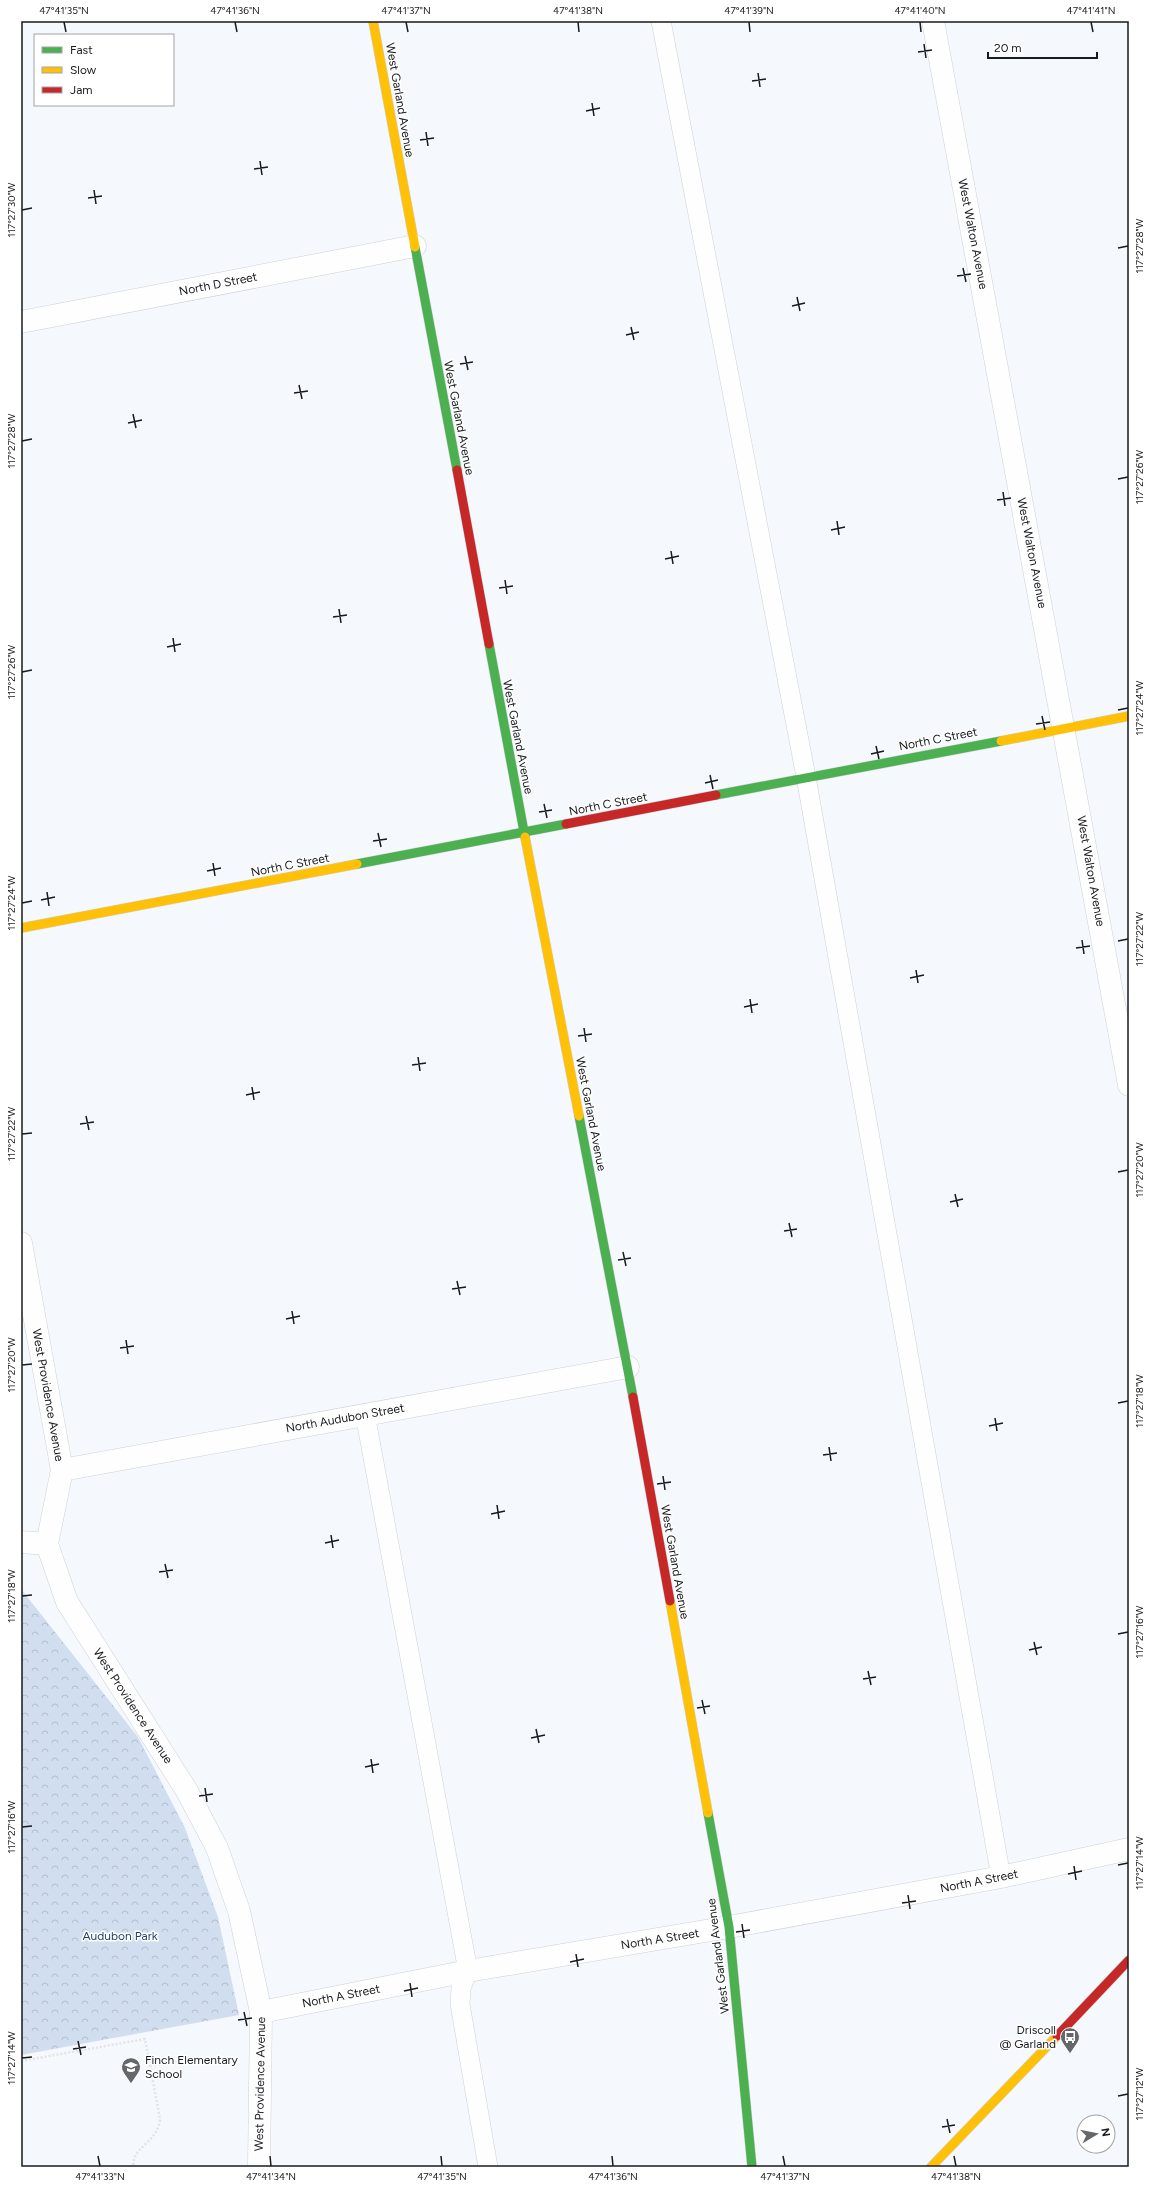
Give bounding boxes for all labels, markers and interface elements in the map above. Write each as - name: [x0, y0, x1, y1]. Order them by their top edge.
- text: 47°41'35"N: [39, 4, 89, 17]
- text: 47°41'36"N: [210, 4, 260, 17]
- text: 47°41'37"N: [381, 4, 431, 17]
- text: 47°41'38"N: [553, 4, 603, 17]
- text: 47°41'39"N: [724, 4, 774, 17]
- text: 47°41'40"N: [894, 4, 946, 17]
- text: 47°41'41"N: [1067, 4, 1115, 17]
- legend: [34, 34, 174, 106]
- scale bar: [988, 34, 1097, 60]
- text: 20 m: [994, 41, 1022, 55]
- street label: West Garland Avenue: [383, 42, 417, 159]
- text: Fast: [70, 43, 93, 57]
- text: Slow: [70, 63, 97, 77]
- text: Jam: [70, 83, 93, 97]
- street label: West Walton Avenue: [955, 178, 991, 291]
- text: 117°27'30"W: [5, 182, 18, 237]
- text: 117°27'28"W: [1133, 218, 1146, 273]
- street label: North D Street: [178, 269, 259, 298]
- street label: West Garland Avenue: [441, 360, 477, 477]
- text: 117°27'28"W: [5, 413, 18, 468]
- text: 117°27'26"W: [1133, 449, 1146, 504]
- street label: West Walton Avenue: [1014, 497, 1050, 610]
- text: 117°27'26"W: [5, 644, 18, 699]
- street label: West Garland Avenue: [500, 679, 536, 796]
- text: 117°27'24"W: [1133, 680, 1146, 735]
- street label: North C Street: [898, 724, 979, 753]
- street label: North C Street: [568, 789, 649, 818]
- street label: West Walton Avenue: [1074, 815, 1108, 928]
- street label: North C Street: [250, 850, 331, 879]
- text: 117°27'24"W: [5, 875, 18, 930]
- text: 117°27'22"W: [1133, 911, 1146, 966]
- street label: West Garland Avenue: [573, 1056, 609, 1173]
- text: 117°27'22"W: [5, 1106, 18, 1161]
- text: 117°27'20"W: [1133, 1142, 1146, 1198]
- street label: West Providence Avenue: [29, 1328, 67, 1463]
- text: 117°27'20"W: [5, 1337, 18, 1393]
- text: 117°27'18"W: [1133, 1374, 1146, 1428]
- street label: North Audubon Street: [285, 1401, 406, 1435]
- street label: West Garland Avenue: [658, 1504, 692, 1621]
- text: 117°27'18"W: [5, 1569, 18, 1623]
- text: 117°27'16"W: [1133, 1605, 1146, 1658]
- street label: West Providence Avenue: [91, 1646, 176, 1767]
- text: 117°27'16"W: [5, 1800, 18, 1853]
- text: 117°27'14"W: [1133, 1836, 1146, 1890]
- street label: North A Street: [939, 1866, 1020, 1895]
- street label: West Garland Avenue: [704, 1897, 732, 2014]
- street label: North A Street: [620, 1926, 701, 1952]
- park label: Audubon Park: [82, 1929, 158, 1943]
- street label: North A Street: [301, 1981, 382, 2010]
- street label: West Providence Avenue: [252, 2016, 268, 2151]
- place label: Driscoll @ Garland: [999, 2023, 1056, 2051]
- bus stop icon: Driscoll @ Garland: [1059, 2026, 1081, 2054]
- text: 117°27'14"W: [5, 2031, 18, 2085]
- place label: Finch Elementary School: [145, 2053, 239, 2081]
- school or university icon: Finch Elementary School: [120, 2056, 142, 2084]
- text: 117°27'12"W: [1133, 2067, 1146, 2120]
- north arrow: [1076, 2114, 1116, 2154]
- text: N: [1098, 2127, 1112, 2138]
- text: 47°41'33"N: [75, 2170, 125, 2183]
- text: 47°41'34"N: [246, 2170, 296, 2183]
- text: 47°41'35"N: [417, 2170, 467, 2183]
- text: 47°41'36"N: [588, 2170, 638, 2183]
- text: 47°41'37"N: [760, 2170, 810, 2183]
- text: 47°41'38"N: [931, 2170, 981, 2183]

